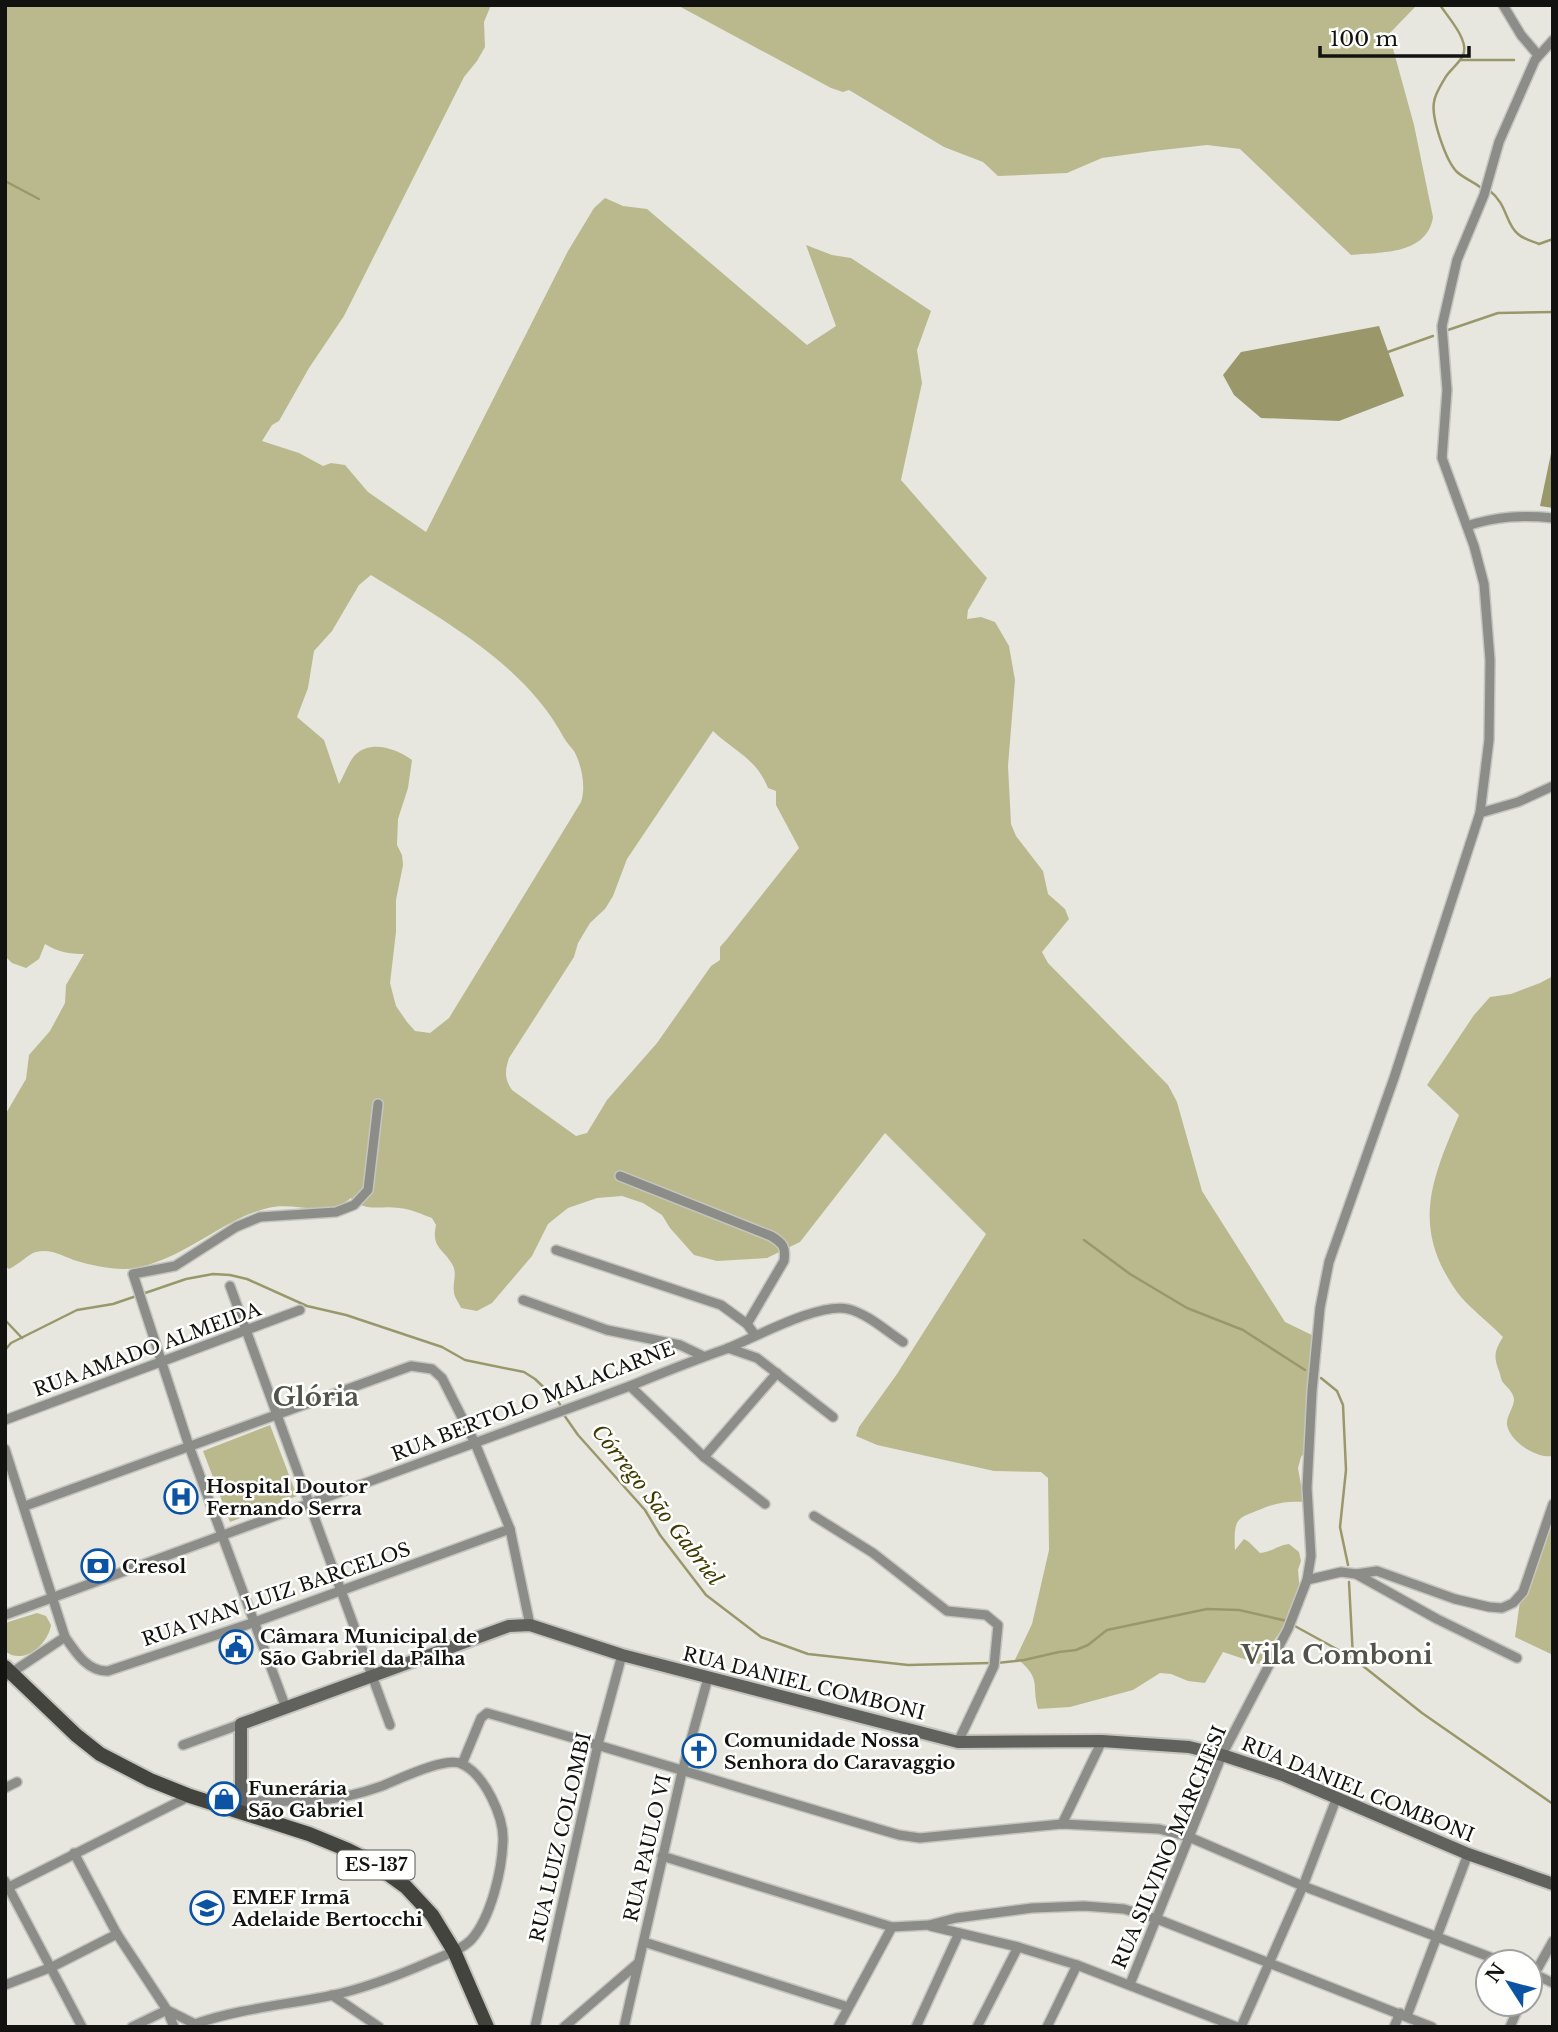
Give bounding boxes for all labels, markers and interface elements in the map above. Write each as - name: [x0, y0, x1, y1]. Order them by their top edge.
- scale bar: [1320, 14, 1469, 58]
- text: 100 m: [1330, 26, 1398, 52]
- street label: RUA AMADO ALMEIDA: [30, 1297, 264, 1401]
- street label: RUA BERTOLO MALACARNE: [388, 1337, 678, 1466]
- district label: Glória: [273, 1381, 359, 1413]
- water label: Córrego São Gabriel: [586, 1419, 728, 1591]
- place label: Hospital Doutor Fernando Serra: [206, 1475, 368, 1520]
- hospital icon: Hospital Doutor Fernando Serra: [162, 1478, 200, 1516]
- street label: RUA IVAN LUIZ BARCELOS: [139, 1538, 413, 1651]
- bank icon: Cresol: [79, 1547, 117, 1585]
- place label: Cresol: [122, 1555, 186, 1578]
- place label: Câmara Municipal de São Gabriel da Palha: [260, 1625, 477, 1670]
- public building icon: Câmara Municipal de São Gabriel da Palha: [217, 1628, 255, 1666]
- district label: Vila Comboni: [1240, 1639, 1433, 1671]
- street label: RUA DANIEL COMBONI: [680, 1642, 928, 1725]
- street label: RUA SILVINO MARCHESI: [1108, 1722, 1231, 1972]
- place label: Comunidade Nossa Senhora do Caravaggio: [724, 1729, 955, 1774]
- street label: RUA LUIZ COLOMBI: [525, 1730, 596, 1944]
- church icon: Comunidade Nossa Senhora do Caravaggio: [680, 1732, 718, 1770]
- street label: RUA DANIEL COMBONI: [1238, 1732, 1478, 1847]
- street label: RUA PAULO VI: [619, 1772, 676, 1924]
- place label: Funerária São Gabriel: [248, 1777, 364, 1822]
- shop icon: Funerária São Gabriel: [205, 1780, 243, 1818]
- road number: ES-137: [338, 1851, 414, 1880]
- place label: EMEF Irmã Adelaide Bertocchi: [231, 1886, 423, 1931]
- school or university icon: EMEF Irmã Adelaide Bertocchi: [188, 1889, 226, 1927]
- north arrow: [1474, 1948, 1544, 2018]
- text: N: [1481, 1959, 1510, 1987]

